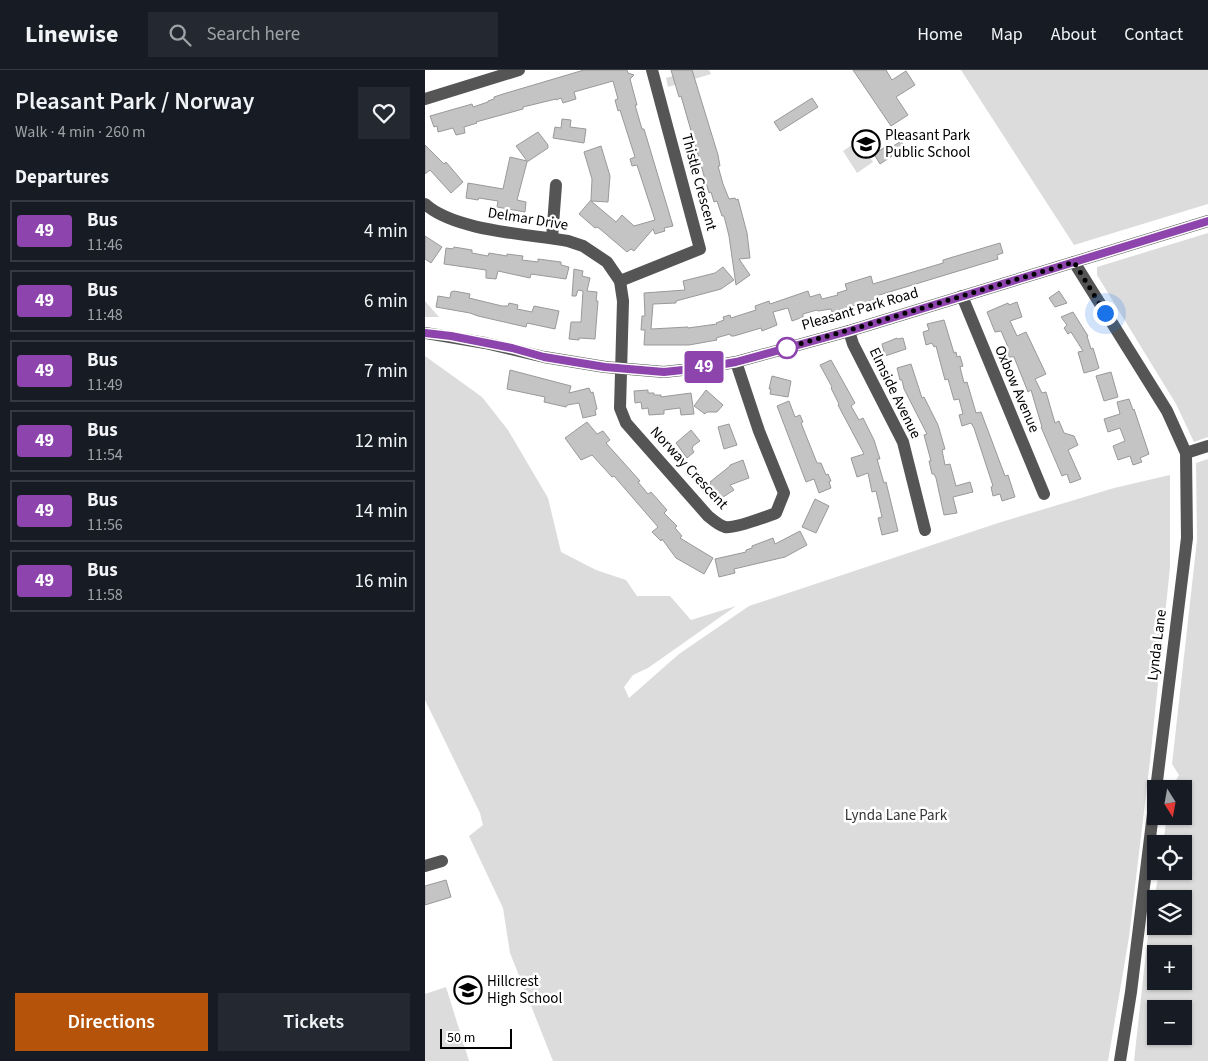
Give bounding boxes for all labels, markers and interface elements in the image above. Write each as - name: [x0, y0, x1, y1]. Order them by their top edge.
- search box: [148, 12, 498, 57]
- text: Linewise: [25, 17, 118, 52]
- icon: search: [166, 21, 194, 49]
- text: Search here: [206, 21, 300, 48]
- text: Home: [917, 22, 963, 47]
- text: Map: [991, 22, 1023, 47]
- text: About: [1051, 22, 1096, 47]
- text: Contact: [1124, 22, 1183, 47]
- text: Pleasant Park / Norway: [15, 84, 254, 119]
- button: heart: [358, 87, 410, 139]
- text: Walk · 4 min · 260 m: [15, 121, 146, 143]
- place label: Pleasant Park Public School: [885, 125, 971, 163]
- school or university icon: Pleasant Park Public School: [851, 129, 881, 159]
- street label: Thistle Crescent: [676, 131, 722, 233]
- text: Departures: [15, 164, 109, 191]
- street label: Delmar Drive: [486, 202, 570, 236]
- text: Bus: [87, 207, 118, 234]
- text: 49: [35, 218, 54, 243]
- text: 4 min: [364, 218, 408, 245]
- text: 11:46: [87, 234, 123, 256]
- text: Bus: [87, 277, 118, 304]
- street label: Pleasant Park Road: [799, 282, 921, 336]
- text: 49: [35, 288, 54, 313]
- text: 6 min: [364, 288, 408, 315]
- your location: [1093, 301, 1118, 326]
- text: 11:48: [87, 304, 123, 326]
- unlabelled marker: [776, 337, 798, 359]
- street label: Oxbow Avenue: [989, 342, 1045, 436]
- street label: Elmside Avenue: [864, 344, 926, 442]
- text: Bus: [87, 347, 118, 374]
- line badge: 49: [681, 351, 727, 383]
- text: 49: [694, 354, 714, 379]
- text: 49: [35, 358, 54, 383]
- text: 7 min: [364, 358, 408, 385]
- text: 11:49: [87, 374, 123, 396]
- text: Bus: [87, 417, 118, 444]
- street label: Norway Crescent: [645, 422, 733, 514]
- text: 49: [35, 428, 54, 453]
- text: 12 min: [354, 428, 408, 455]
- text: 11:54: [87, 444, 123, 466]
- text: Bus: [87, 487, 118, 514]
- text: 49: [35, 498, 54, 523]
- text: 14 min: [354, 498, 408, 525]
- text: 11:56: [87, 514, 123, 536]
- text: Bus: [87, 557, 118, 584]
- text: 49: [35, 568, 54, 593]
- text: 16 min: [354, 568, 408, 595]
- text: 11:58: [87, 584, 123, 606]
- street label: Lynda Lane: [1142, 608, 1172, 682]
- north arrow: [1147, 780, 1193, 825]
- map controls: [1147, 780, 1192, 1045]
- park label: Lynda Lane Park: [845, 805, 948, 826]
- button: locate: [1147, 835, 1192, 880]
- button: layers: [1147, 890, 1192, 935]
- button: +: [1147, 945, 1192, 990]
- place label: Hillcrest High School: [487, 971, 562, 1009]
- school or university icon: Hillcrest High School: [453, 975, 483, 1005]
- button: Directions: [15, 993, 208, 1051]
- button: Tickets: [218, 993, 410, 1051]
- button: −: [1147, 1000, 1192, 1045]
- scale bar: [440, 1026, 513, 1049]
- text: 50 m: [447, 1028, 475, 1048]

